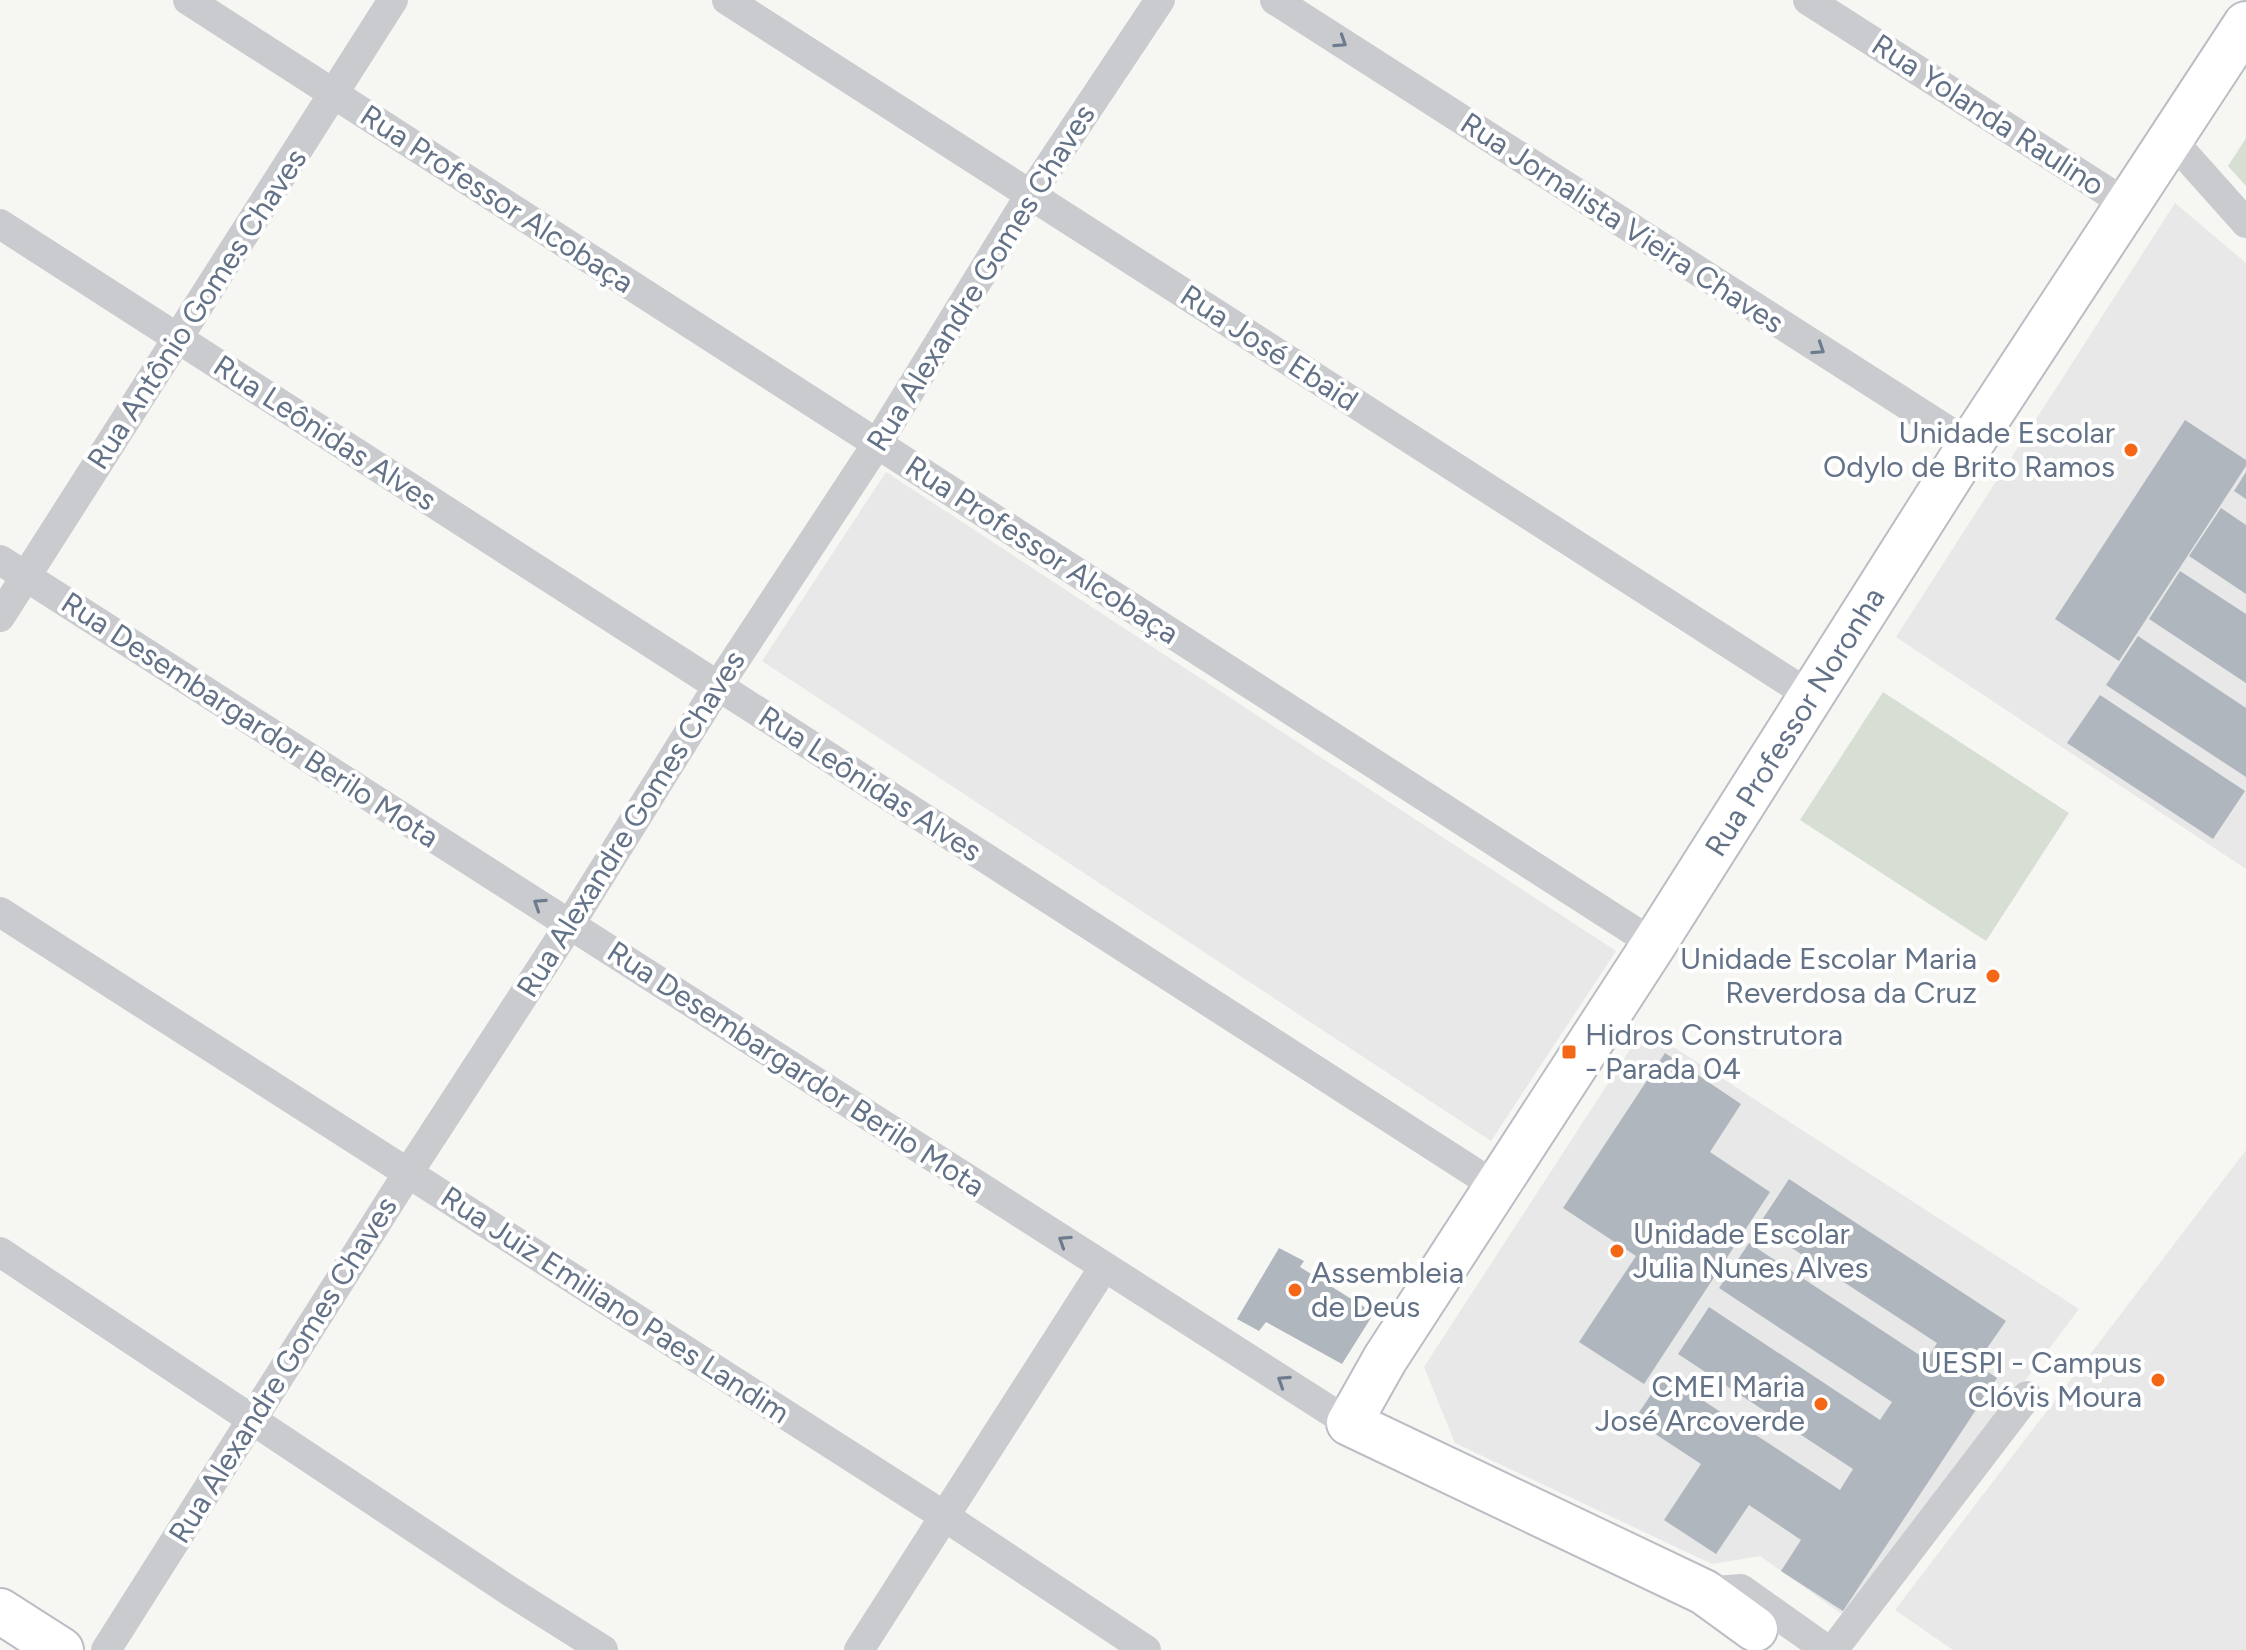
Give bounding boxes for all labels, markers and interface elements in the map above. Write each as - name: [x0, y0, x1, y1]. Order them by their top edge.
- street label: Rua Yolanda Raulino: [1865, 26, 2111, 203]
- one-way arrow: [1332, 33, 1346, 48]
- street label: Rua Professor Alcobaça: [354, 96, 641, 301]
- street label: Rua Alexandre Gomes Chaves: [858, 98, 1103, 458]
- street label: Rua Jornalista Vieira Chaves: [1454, 104, 1791, 341]
- street label: Rua Antônio Gomes Chaves: [79, 141, 314, 476]
- street label: Rua José Ebaid: [1174, 276, 1365, 419]
- one-way arrow: [1810, 339, 1825, 354]
- street label: Rua Leônidas Alves: [207, 347, 444, 518]
- place label: Unidade Escolar Odylo de Brito Ramos: [1823, 414, 2115, 485]
- marker: Unidade Escolar Odylo de Brito Ramos: [2122, 441, 2140, 459]
- street label: Rua Professor Alcobaça: [899, 447, 1186, 652]
- street label: Rua Professor Noronha: [1697, 580, 1892, 863]
- street label: Rua Desembargardor Berilo Mota: [55, 584, 446, 856]
- street label: Rua Alexandre Gomes Chaves: [508, 644, 753, 1004]
- street label: Rua Leônidas Alves: [752, 698, 989, 869]
- one-way arrow: [533, 899, 547, 914]
- street label: Rua Desembargardor Berilo Mota: [601, 933, 992, 1205]
- place label: Unidade Escolar Maria Reverdosa da Cruz: [1680, 940, 1977, 1011]
- marker: Unidade Escolar Maria Reverdosa da Cruz: [1984, 967, 2002, 985]
- place label: Hidros Construtora - Parada 04: [1585, 1016, 1843, 1087]
- marker: Hidros Construtora - Parada 04: [1560, 1043, 1578, 1061]
- street label: Rua Juiz Emiliano Paes Landim: [434, 1178, 796, 1431]
- street label: Rua Alexandre Gomes Chaves: [160, 1190, 405, 1550]
- place label: Unidade Escolar Julia Nunes Alves: [1633, 1215, 1868, 1286]
- one-way arrow: [1058, 1236, 1073, 1251]
- marker: Unidade Escolar Julia Nunes Alves: [1608, 1242, 1626, 1260]
- place label: Assembleia de Deus: [1311, 1254, 1464, 1325]
- marker: Assembleia de Deus: [1286, 1281, 1304, 1299]
- place label: UESPI - Campus Clóvis Moura: [1921, 1344, 2142, 1415]
- place label: CMEI Maria José Arcoverde: [1595, 1368, 1805, 1439]
- marker: UESPI - Campus Clóvis Moura: [2149, 1371, 2167, 1389]
- one-way arrow: [1277, 1376, 1292, 1391]
- marker: CMEI Maria José Arcoverde: [1812, 1395, 1830, 1413]

